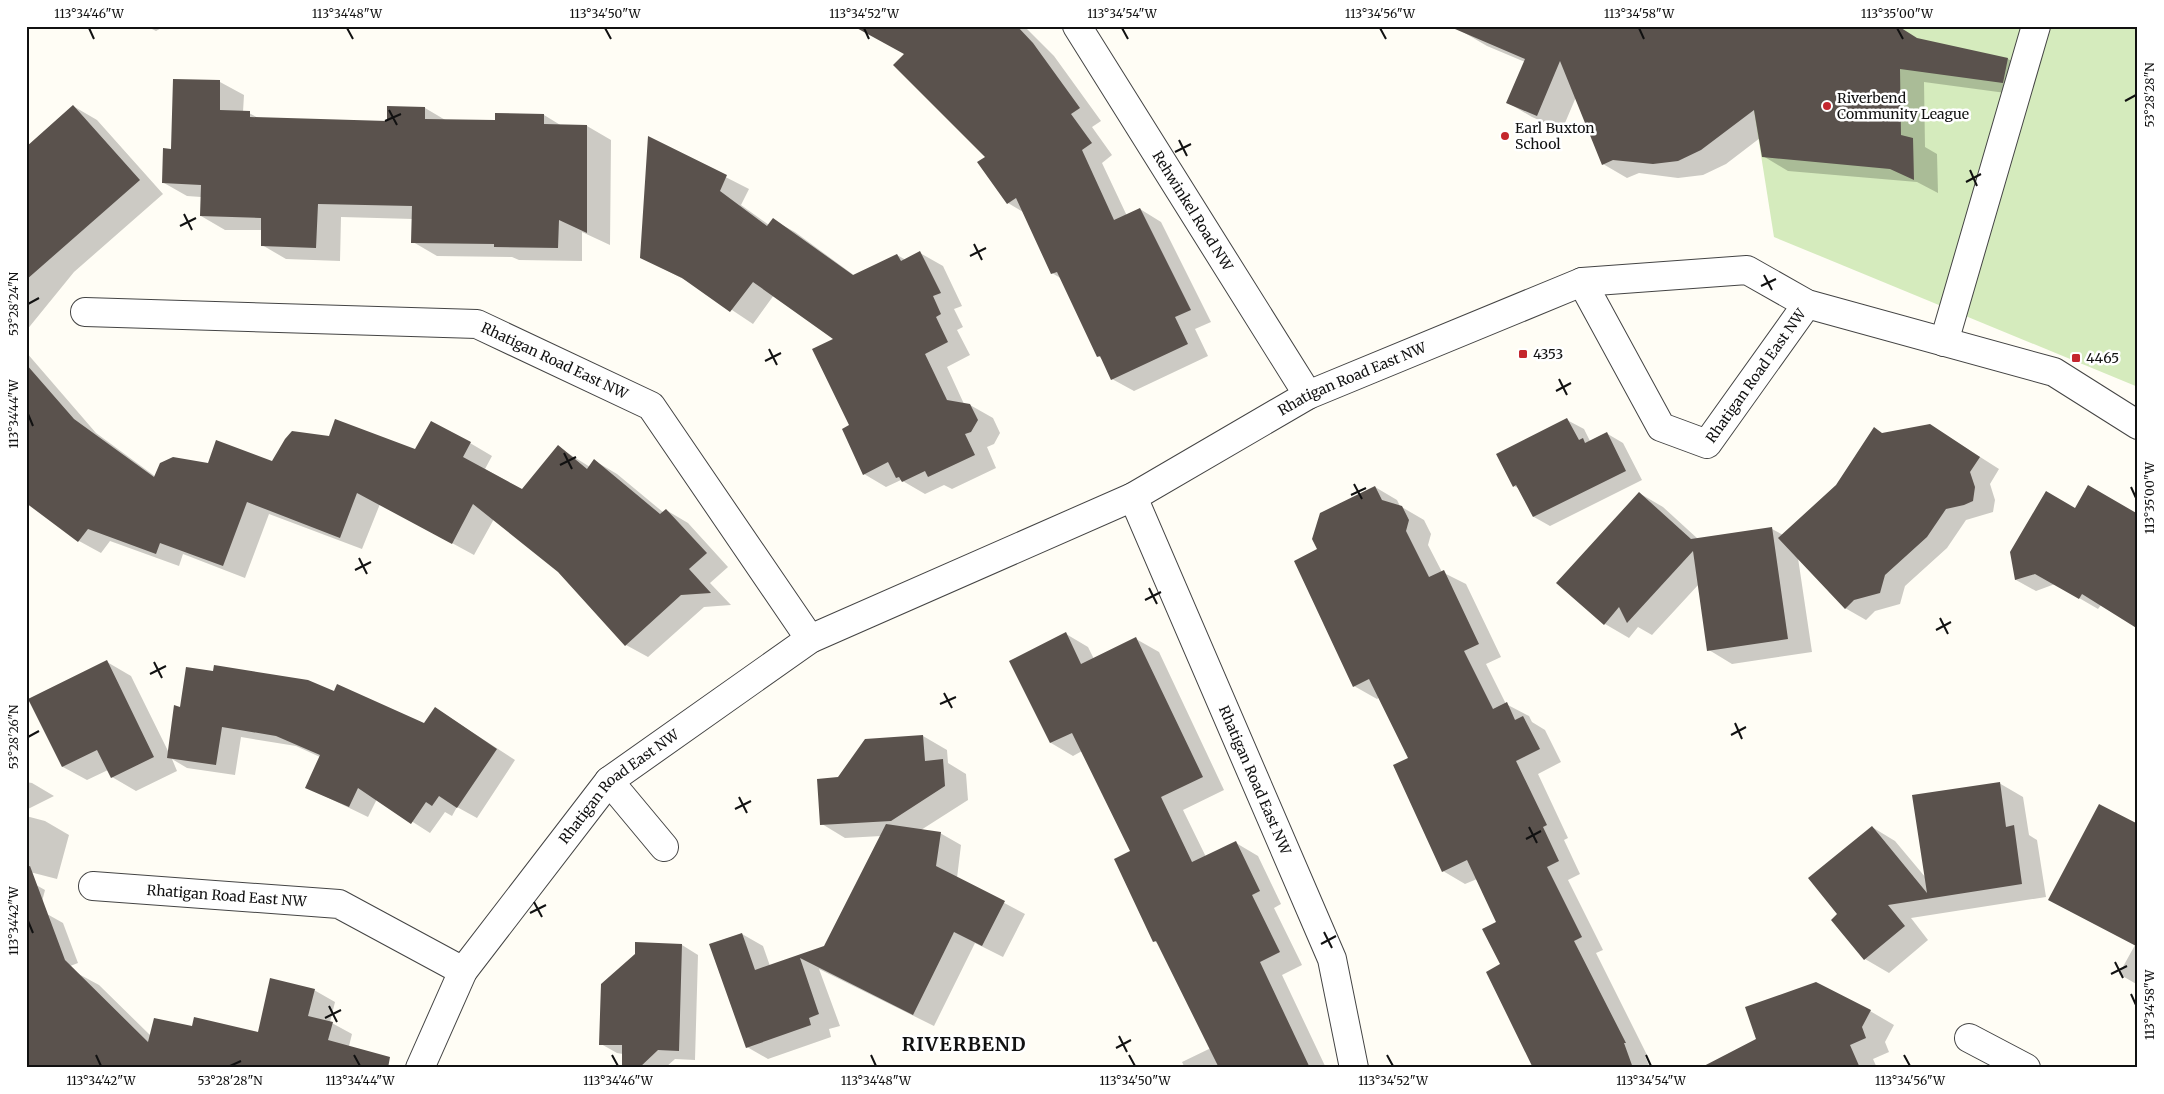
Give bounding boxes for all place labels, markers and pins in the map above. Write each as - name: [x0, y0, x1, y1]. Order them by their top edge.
- place label: Riverbend Community League: [1837, 89, 1969, 123]
- marker: Riverbend Community League: [1821, 100, 1833, 112]
- place label: Earl Buxton School: [1515, 119, 1595, 153]
- marker: Earl Buxton School: [1499, 130, 1511, 142]
- place label: 4353: [1533, 345, 1563, 363]
- marker: 4353: [1517, 348, 1529, 360]
- place label: 4465: [2086, 349, 2119, 367]
- marker: 4465: [2070, 352, 2082, 364]

